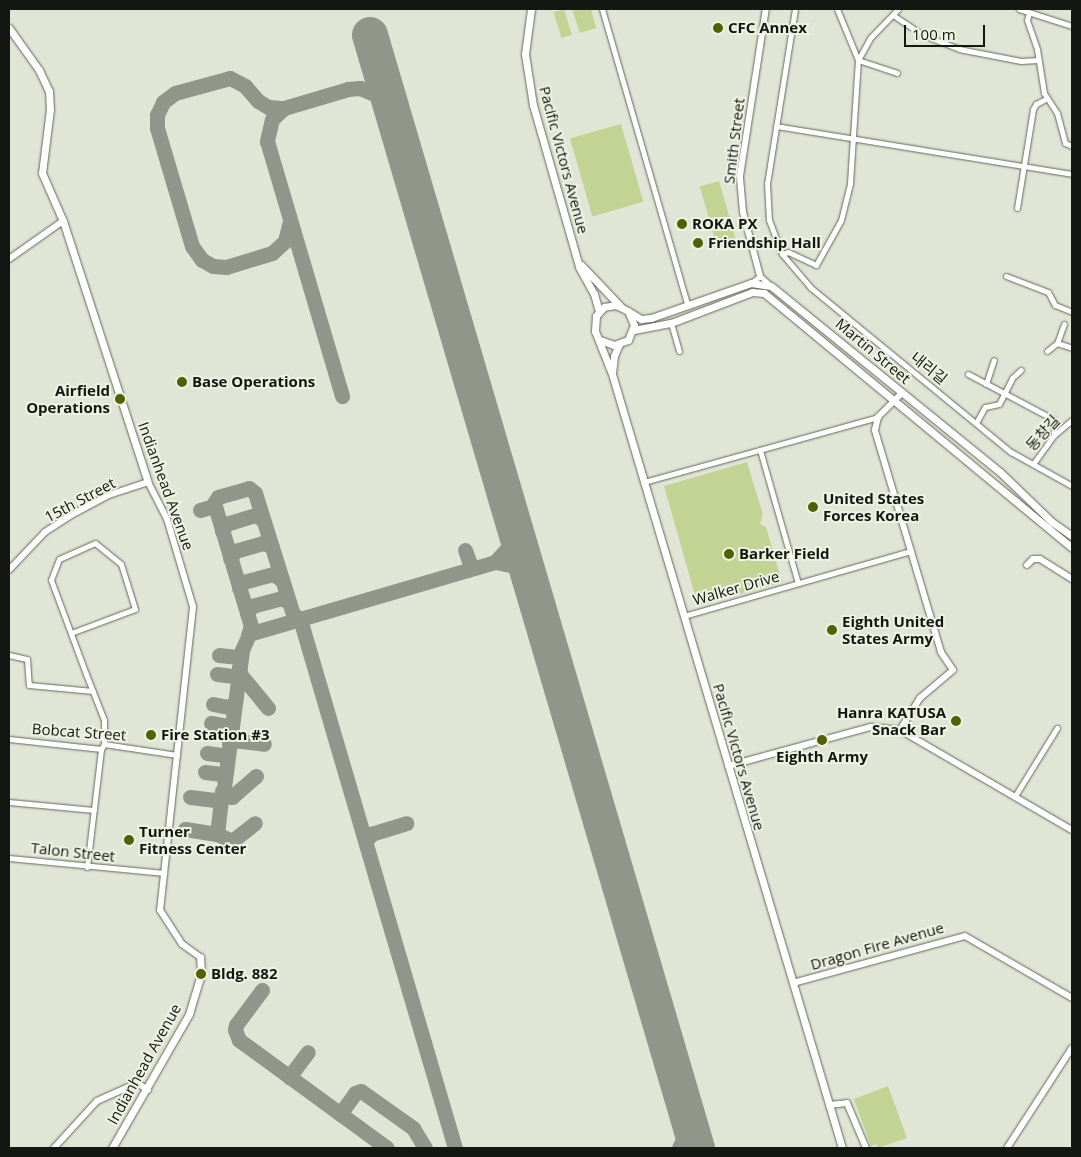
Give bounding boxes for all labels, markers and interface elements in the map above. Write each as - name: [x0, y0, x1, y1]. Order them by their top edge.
- scale bar: [906, 15, 987, 47]
- place label: CFC Annex: [728, 19, 807, 37]
- marker: CFC Annex: [712, 22, 724, 34]
- text: 100 m: [912, 24, 956, 44]
- street label: Pacific Victors Avenue: [536, 84, 592, 236]
- street label: Smith Street: [720, 97, 748, 185]
- place label: ROKA PX: [692, 215, 757, 233]
- marker: ROKA PX: [676, 218, 688, 230]
- place label: Friendship Hall: [708, 234, 821, 252]
- marker: Friendship Hall: [692, 237, 704, 249]
- street label: Martin Street: [832, 315, 914, 387]
- street label: 내리길: [907, 348, 951, 388]
- place label: Base Operations: [192, 373, 315, 391]
- marker: Base Operations: [176, 376, 188, 388]
- place label: Airfield Operations: [26, 381, 110, 416]
- marker: Airfield Operations: [114, 393, 126, 405]
- street label: 동창길: [1022, 412, 1064, 454]
- street label: Indianhead Avenue: [134, 419, 198, 553]
- street label: 15th Street: [42, 474, 118, 526]
- place label: United States Forces Korea: [823, 489, 924, 524]
- marker: United States Forces Korea: [807, 501, 819, 513]
- place label: Barker Field: [739, 545, 830, 563]
- marker: Barker Field: [723, 548, 735, 560]
- street label: Walker Drive: [691, 567, 781, 609]
- place label: Eighth United States Army: [842, 612, 944, 647]
- marker: Eighth United States Army: [826, 624, 838, 636]
- street label: Pacific Victors Avenue: [709, 681, 769, 833]
- place label: Hanra KATUSA Snack Bar: [837, 703, 946, 738]
- marker: Hanra KATUSA Snack Bar: [950, 715, 962, 727]
- street label: Bobcat Street: [31, 720, 127, 744]
- place label: Fire Station #3: [161, 726, 270, 744]
- marker: Fire Station #3: [145, 729, 157, 741]
- marker: Eighth Army: [816, 734, 828, 746]
- place label: Eighth Army: [776, 748, 868, 766]
- place label: Turner Fitness Center: [139, 822, 246, 857]
- marker: Turner Fitness Center: [123, 834, 135, 846]
- street label: Talon Street: [30, 839, 116, 865]
- street label: Dragon Fire Avenue: [808, 918, 946, 974]
- place label: Bldg. 882: [211, 965, 278, 983]
- marker: Bldg. 882: [195, 968, 207, 980]
- street label: Indianhead Avenue: [103, 1001, 185, 1127]

